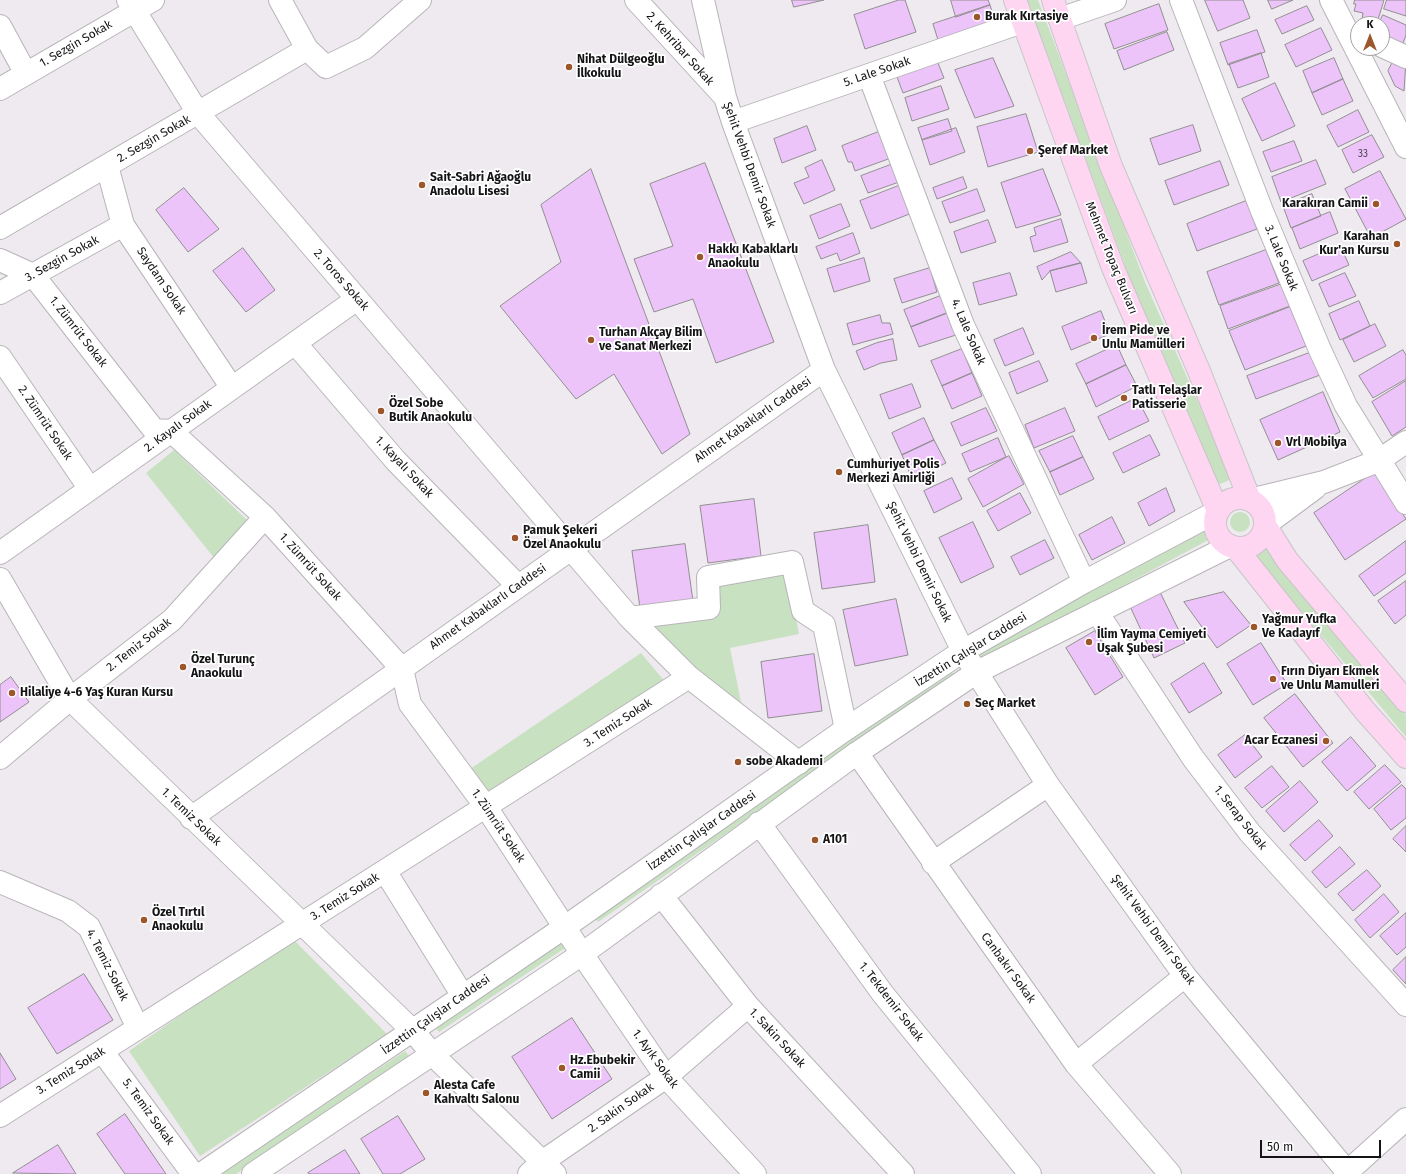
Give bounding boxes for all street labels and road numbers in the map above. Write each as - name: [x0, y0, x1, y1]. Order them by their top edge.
- street label: 2. Kehribar Sokak: [643, 9, 717, 89]
- street label: 1. Sezgin Sokak: [37, 17, 115, 71]
- street label: 5. Lale Sokak: [842, 54, 912, 90]
- street label: Şehit Vehbi Demir Sokak: [720, 100, 778, 230]
- street label: 2. Sezgin Sokak: [115, 112, 193, 166]
- street label: Mehmet Topaç Bulvarı: [1082, 200, 1140, 316]
- street label: 3. Lale Sokak: [1261, 223, 1301, 293]
- street label: 3. Sezgin Sokak: [23, 233, 101, 285]
- street label: Saydam Sokak: [133, 245, 189, 317]
- street label: 2. Toros Sokak: [310, 246, 372, 314]
- street label: 1. Zümrüt Sokak: [46, 294, 110, 370]
- street label: 4. Lale Sokak: [948, 297, 988, 367]
- street label: Ahmet Kabaklarlı Caddesi: [692, 374, 814, 466]
- street label: 2. Zümrüt Sokak: [15, 383, 75, 463]
- street label: 2. Kayalı Sokak: [142, 397, 214, 455]
- street label: 1. Kayalı Sokak: [372, 433, 436, 501]
- street label: Şehit Vehbi Demir Sokak: [883, 499, 955, 625]
- street label: 1. Zümrüt Sokak: [276, 530, 344, 604]
- street label: Ahmet Kabaklarlı Caddesi: [427, 561, 549, 653]
- street label: İzzettin Çalışlar Caddesi: [912, 610, 1030, 690]
- street label: 2. Temiz Sokak: [104, 615, 174, 675]
- street label: 3. Temiz Sokak: [581, 696, 655, 750]
- street label: 1. Serap Sokak: [1210, 783, 1270, 853]
- street label: 1. Temiz Sokak: [158, 785, 224, 849]
- street label: 1. Zümrüt Sokak: [468, 786, 528, 866]
- street label: İzzettin Çalışlar Caddesi: [645, 788, 759, 874]
- street label: 3. Temiz Sokak: [308, 870, 382, 924]
- street label: Şehit Vehbi Demir Sokak: [1108, 872, 1198, 988]
- street label: 4. Temiz Sokak: [83, 927, 131, 1003]
- street label: Canbakır Sokak: [978, 930, 1038, 1006]
- street label: 1. Tekdemir Sokak: [856, 959, 926, 1045]
- street label: İzzettin Çalışlar Caddesi: [379, 972, 493, 1058]
- street label: 1. Sakin Sokak: [746, 1005, 808, 1071]
- street label: 1. Ayık Sokak: [629, 1027, 681, 1091]
- street label: 3. Temiz Sokak: [34, 1044, 108, 1098]
- street label: 5. Temiz Sokak: [119, 1076, 177, 1148]
- street label: 2. Sakin Sokak: [585, 1080, 657, 1136]

